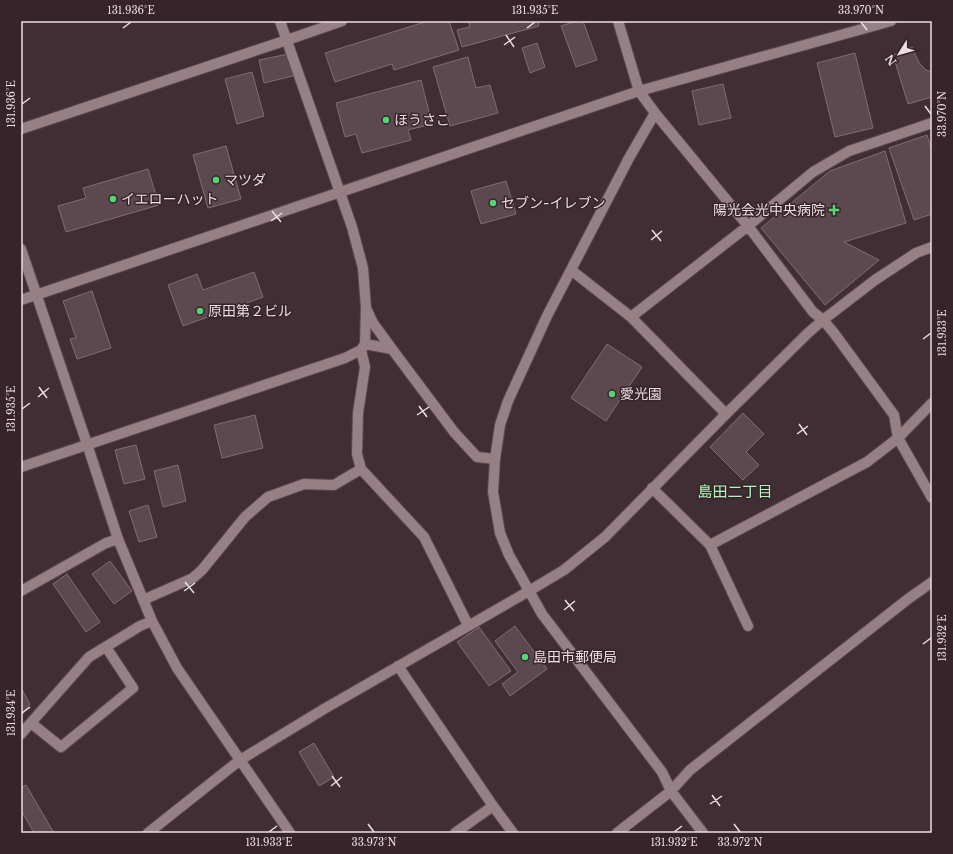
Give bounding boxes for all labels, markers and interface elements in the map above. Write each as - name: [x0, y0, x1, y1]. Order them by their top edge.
- text: 131.936°E: [107, 4, 155, 17]
- text: 131.935°E: [512, 4, 558, 17]
- text: 33.970°N: [838, 4, 884, 17]
- north arrow: [879, 34, 919, 74]
- text: N: [882, 51, 900, 68]
- text: 131.936°E: [5, 80, 18, 128]
- text: 33.970°N: [936, 91, 949, 137]
- place label: ほうさこ: [394, 111, 450, 129]
- marker: ほうさこ: [381, 115, 391, 125]
- place label: マツダ: [224, 171, 266, 189]
- marker: マツダ: [211, 175, 221, 185]
- place label: イエローハット: [121, 190, 219, 208]
- marker: イエローハット: [108, 194, 118, 204]
- place label: セブン-イレブン: [501, 194, 605, 212]
- marker: セブン-イレブン: [488, 198, 498, 208]
- place label: 陽光会光中央病院: [713, 201, 825, 219]
- marker: 陽光会光中央病院: [828, 204, 840, 216]
- place label: 原田第２ビル: [208, 302, 292, 320]
- marker: 原田第２ビル: [195, 306, 205, 316]
- text: 131.933°E: [936, 309, 949, 357]
- place label: 愛光園: [620, 385, 662, 403]
- text: 131.935°E: [5, 386, 18, 432]
- marker: 愛光園: [607, 389, 617, 399]
- district label: 島田二丁目: [697, 482, 773, 501]
- text: 131.932°E: [936, 614, 949, 662]
- place label: 島田市郵便局: [533, 648, 617, 666]
- marker: 島田市郵便局: [520, 652, 530, 662]
- text: 131.934°E: [5, 690, 18, 736]
- text: 131.933°E: [245, 836, 293, 849]
- text: 33.973°N: [351, 836, 397, 849]
- text: 131.932°E: [650, 836, 698, 849]
- text: 33.972°N: [717, 836, 763, 849]

